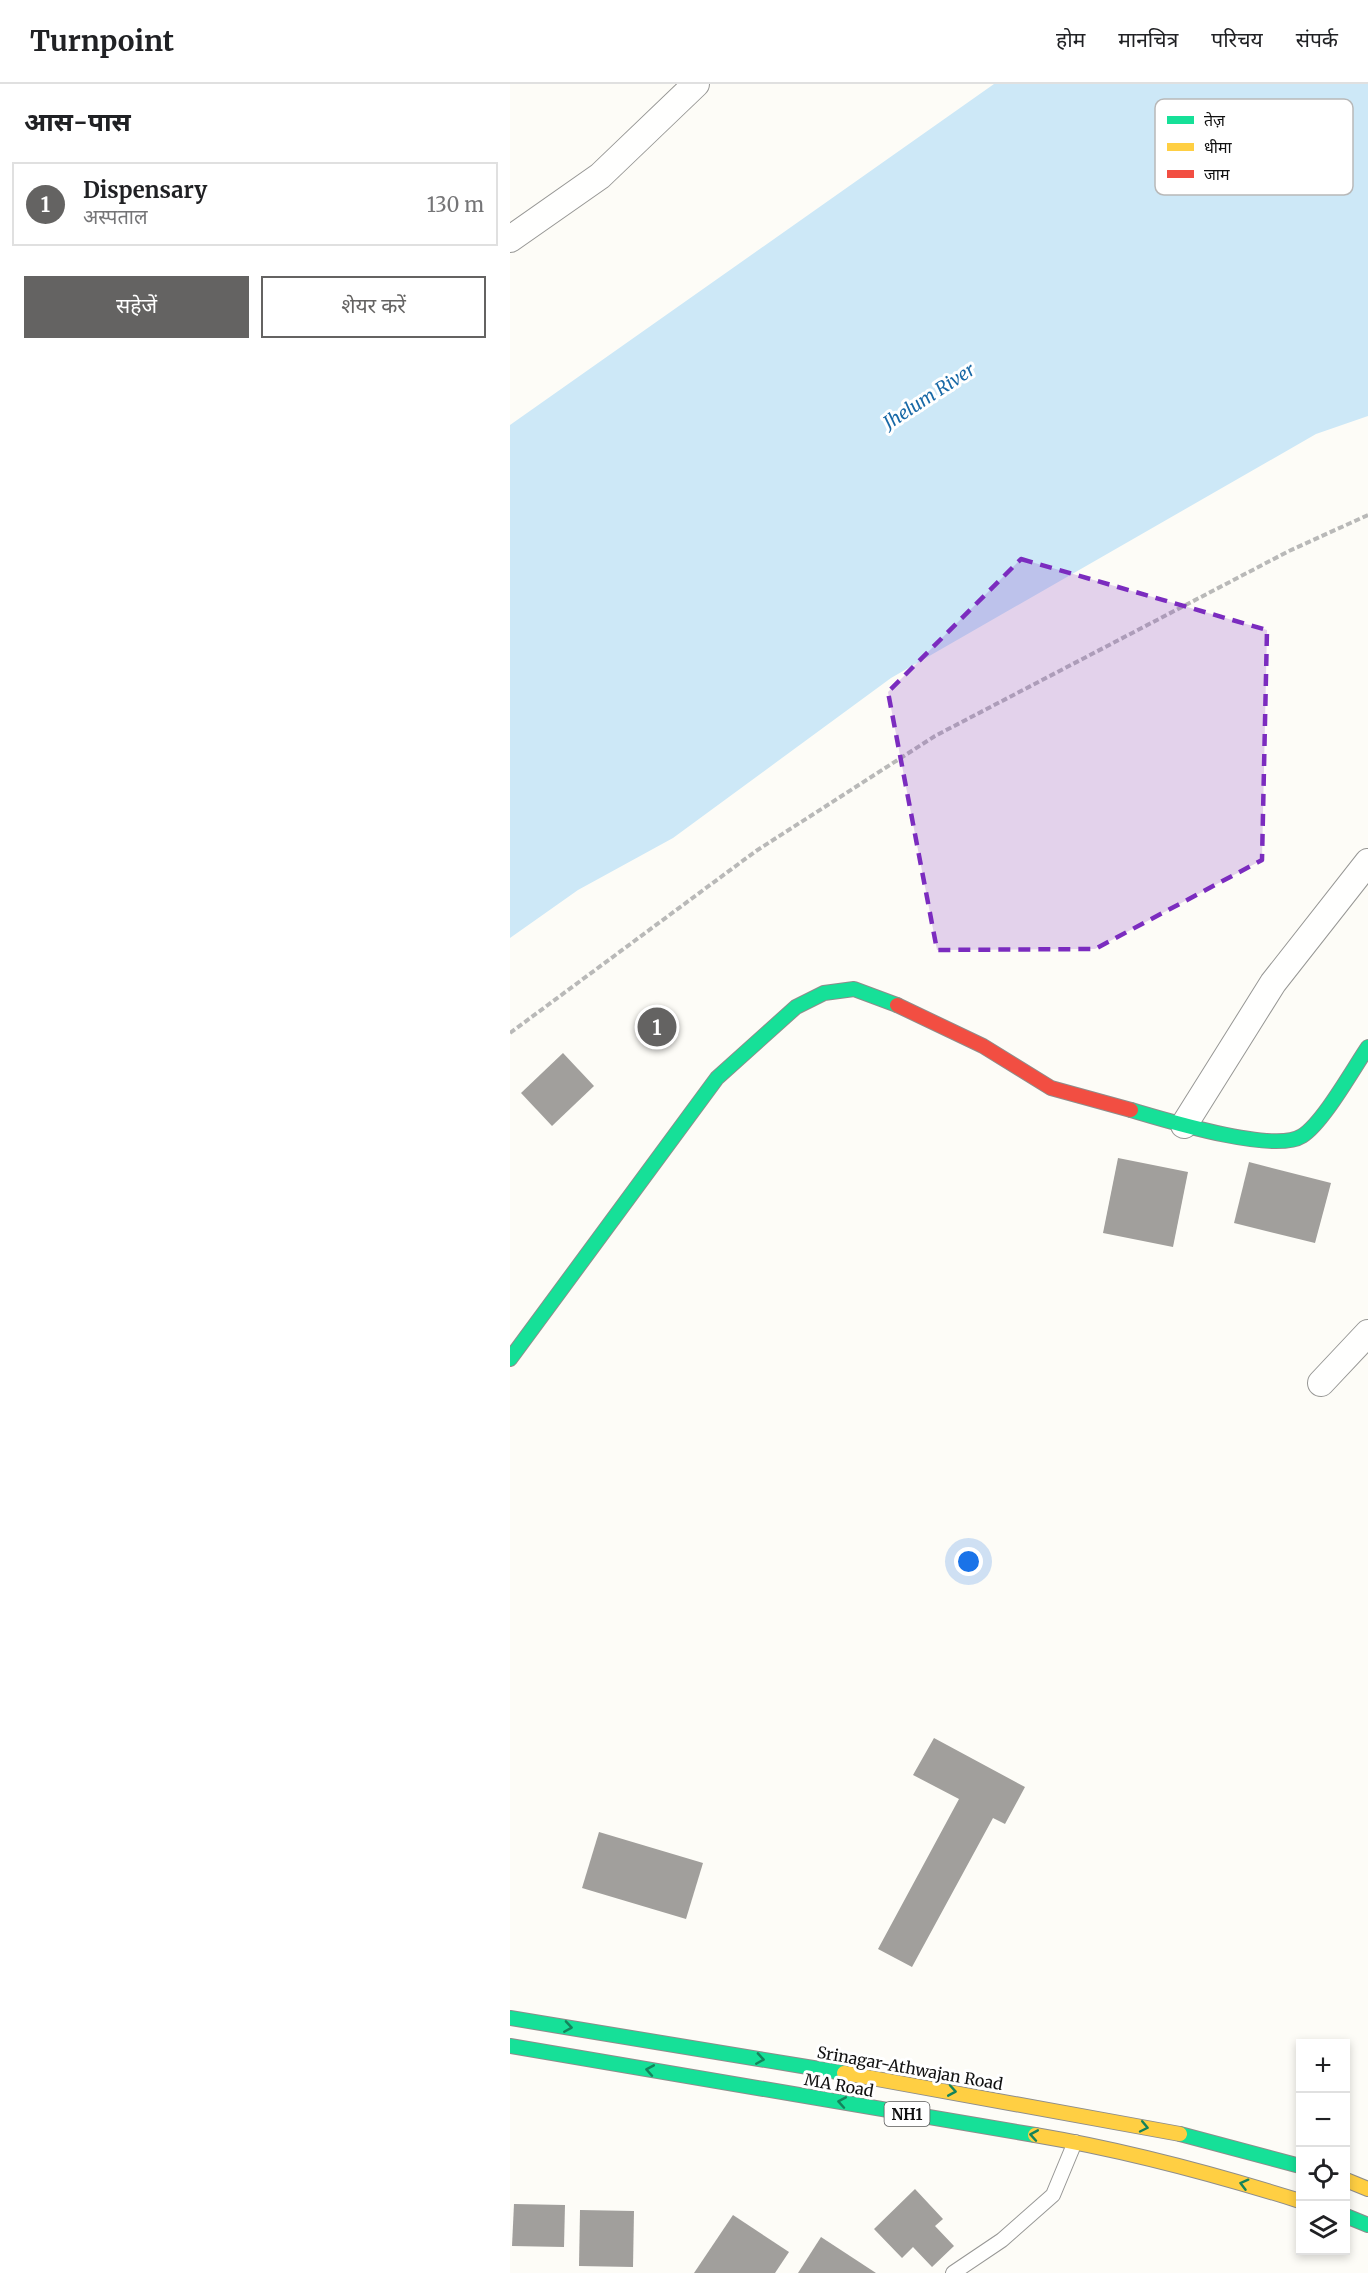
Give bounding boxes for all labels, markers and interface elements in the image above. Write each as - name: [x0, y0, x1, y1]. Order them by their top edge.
- text: Turnpoint: [30, 23, 174, 59]
- text: होम: [1056, 26, 1085, 53]
- text: मानचित्र: [1118, 26, 1178, 53]
- text: परिचय: [1211, 26, 1263, 53]
- text: संपर्क: [1296, 26, 1338, 53]
- legend: [1155, 99, 1353, 195]
- text: आस-पास: [24, 105, 131, 138]
- text: तेज़: [1204, 110, 1226, 130]
- text: धीमा: [1204, 137, 1233, 157]
- text: जाम: [1204, 164, 1230, 184]
- text: Dispensary: [83, 176, 207, 204]
- text: 1: [41, 192, 50, 217]
- text: 130 m: [427, 192, 484, 217]
- text: अस्पताल: [83, 204, 148, 229]
- button: सहेजें: [24, 276, 249, 338]
- button: शेयर करें: [261, 276, 486, 338]
- water label: Jhelum River: [877, 358, 980, 435]
- pin: 1: [638, 1004, 676, 1050]
- your location: [954, 1547, 983, 1576]
- one-way arrow: [563, 2021, 572, 2033]
- map controls: [1296, 2039, 1350, 2255]
- button: +: [1296, 2039, 1350, 2093]
- street label: Srinagar-Athwajan Road: [816, 2042, 1005, 2094]
- one-way arrow: [756, 2052, 765, 2064]
- one-way arrow: [645, 2064, 654, 2076]
- street label: MA Road: [803, 2069, 876, 2101]
- one-way arrow: [947, 2084, 957, 2097]
- button: −: [1296, 2093, 1350, 2147]
- one-way arrow: [837, 2097, 847, 2109]
- road number: NH1: [884, 2102, 930, 2126]
- one-way arrow: [1139, 2120, 1149, 2133]
- one-way arrow: [1030, 2130, 1039, 2142]
- button: locate: [1296, 2147, 1350, 2201]
- one-way arrow: [1240, 2179, 1250, 2192]
- button: layers: [1296, 2201, 1350, 2255]

